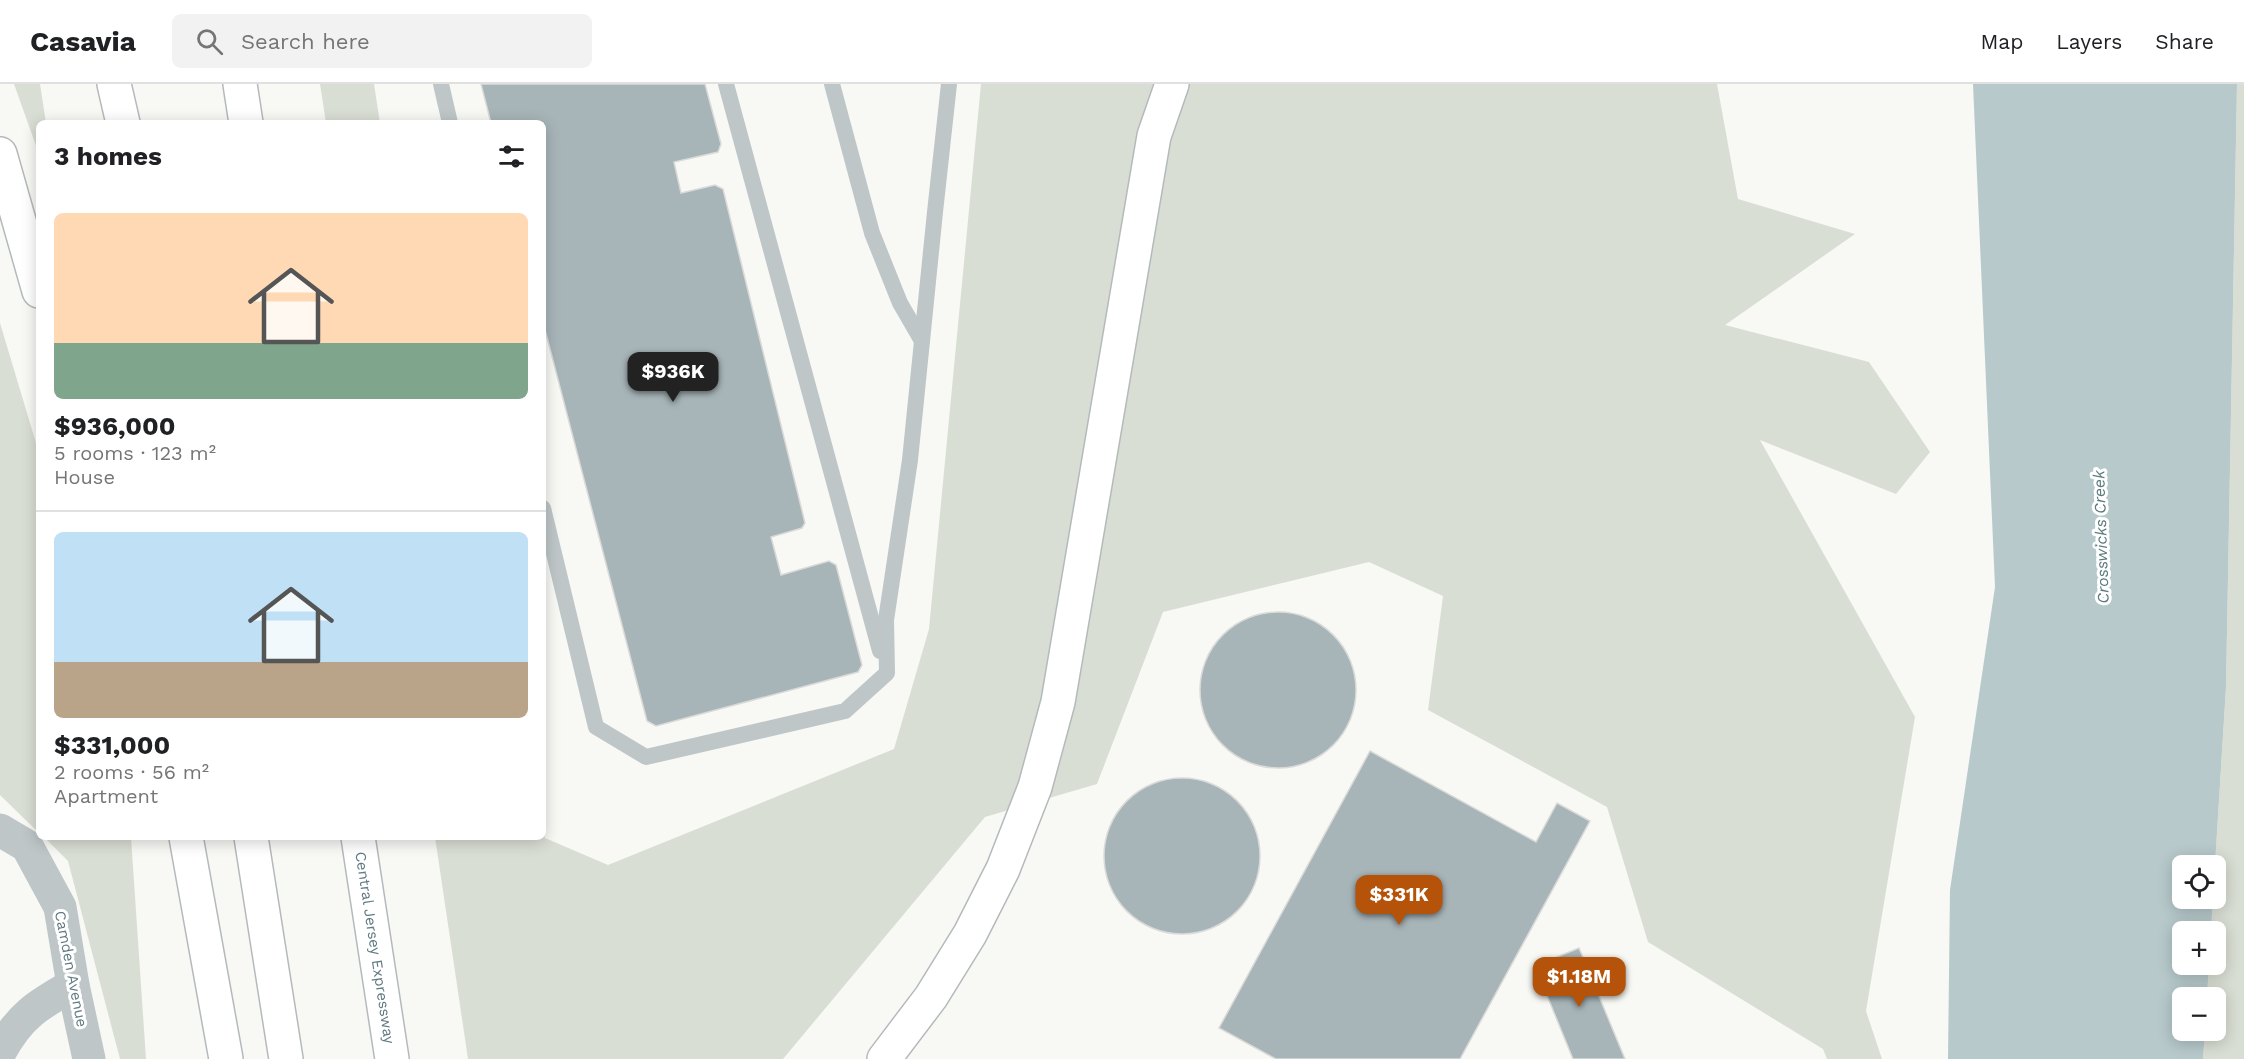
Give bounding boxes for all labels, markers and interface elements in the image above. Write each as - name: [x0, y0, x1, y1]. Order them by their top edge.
- search box: [172, 14, 592, 68]
- text: Casavia: [30, 25, 136, 58]
- icon: search: [193, 25, 226, 58]
- text: Search here: [241, 29, 370, 54]
- text: Map: [1980, 29, 2023, 54]
- text: Layers: [2056, 29, 2122, 54]
- text: Share: [2155, 29, 2214, 54]
- icon: filters: [495, 140, 528, 173]
- text: 3 homes: [54, 141, 162, 171]
- icon: home: [237, 252, 345, 360]
- pin: $936K: [631, 352, 715, 403]
- text: $936K: [641, 359, 705, 383]
- text: $936,000: [54, 411, 175, 441]
- text: 5 rooms · 123 m²: [54, 441, 216, 465]
- text: House: [54, 465, 115, 489]
- water label: Crosswicks Creek: [2089, 469, 2113, 604]
- icon: home: [237, 571, 345, 679]
- text: $331,000: [54, 730, 170, 760]
- text: 2 rooms · 56 m²: [54, 760, 209, 784]
- text: Apartment: [54, 784, 158, 808]
- street label: Central Jersey Expressway: [351, 850, 399, 1045]
- map controls: [2172, 855, 2226, 1041]
- button: locate: [2172, 855, 2226, 909]
- pin: $331K: [1357, 875, 1441, 926]
- text: $331K: [1369, 882, 1429, 906]
- street label: Camden Avenue: [51, 909, 91, 1029]
- button: +: [2172, 921, 2226, 975]
- pin: $1.18M: [1530, 957, 1628, 1008]
- text: $1.18M: [1547, 964, 1611, 988]
- button: −: [2172, 987, 2226, 1041]

